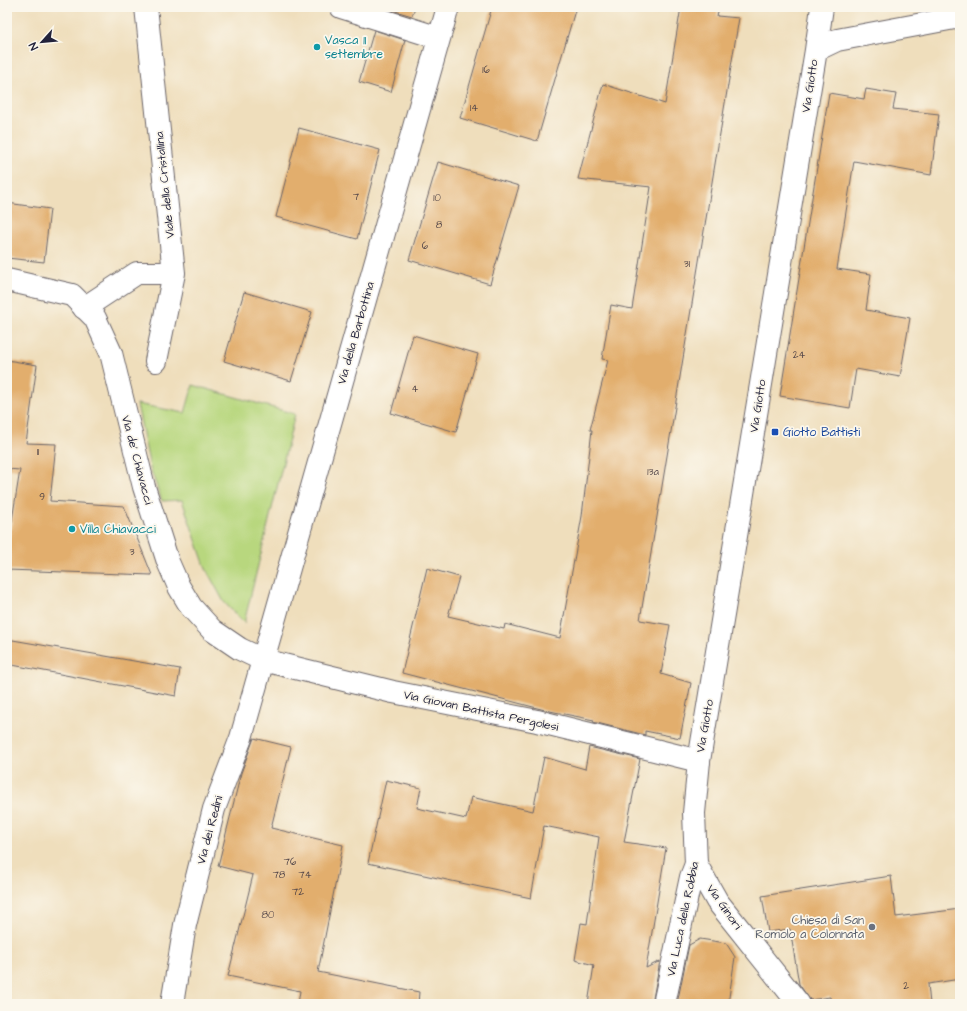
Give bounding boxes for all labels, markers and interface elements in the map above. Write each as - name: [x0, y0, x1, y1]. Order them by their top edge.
- north arrow: [22, 22, 62, 62]
- place label: Vasca 11 settembre: [325, 32, 383, 63]
- text: N: [25, 40, 42, 53]
- marker: Vasca 11 settembre: [312, 42, 322, 52]
- street label: Via Giotto: [797, 58, 823, 114]
- house number: 16: [482, 63, 490, 77]
- house number: 14: [470, 101, 478, 115]
- street label: Viale della Cristallina: [151, 131, 179, 239]
- house number: 7: [353, 190, 359, 204]
- house number: 10: [433, 191, 441, 205]
- house number: 8: [436, 218, 443, 232]
- house number: 6: [422, 239, 429, 253]
- house number: 31: [684, 257, 691, 271]
- street label: Via della Barbottina: [333, 280, 379, 386]
- house number: 24: [793, 348, 805, 362]
- street label: Via Giotto: [745, 378, 771, 434]
- house number: 4: [412, 382, 419, 396]
- street label: Via de' Chiavacci: [117, 414, 157, 506]
- place label: Giotto Battisti: [783, 424, 860, 441]
- marker: Giotto Battisti: [770, 427, 780, 437]
- house number: 11: [37, 445, 40, 459]
- house number: 13a: [647, 465, 659, 479]
- house number: 9: [39, 490, 45, 504]
- place label: Villa Chiavacci: [80, 521, 156, 538]
- marker: Villa Chiavacci: [67, 524, 77, 534]
- house number: 3: [129, 545, 135, 559]
- street label: Via Giovan Battista Pergolesi: [402, 686, 560, 737]
- street label: Via Giotto: [692, 698, 718, 754]
- street label: Via dei Redini: [193, 794, 227, 866]
- house number: 76: [284, 855, 297, 869]
- street label: Via Luca della Robbia: [663, 860, 703, 978]
- house number: 78: [273, 868, 286, 882]
- house number: 74: [299, 868, 312, 882]
- street label: Via Ginori: [702, 881, 746, 933]
- house number: 72: [292, 885, 304, 899]
- house number: 80: [262, 908, 274, 922]
- place label: Chiesa di San Romolo a Colonnata: [755, 912, 864, 943]
- marker: Chiesa di San Romolo a Colonnata: [867, 922, 877, 932]
- house number: 2: [903, 979, 909, 993]

